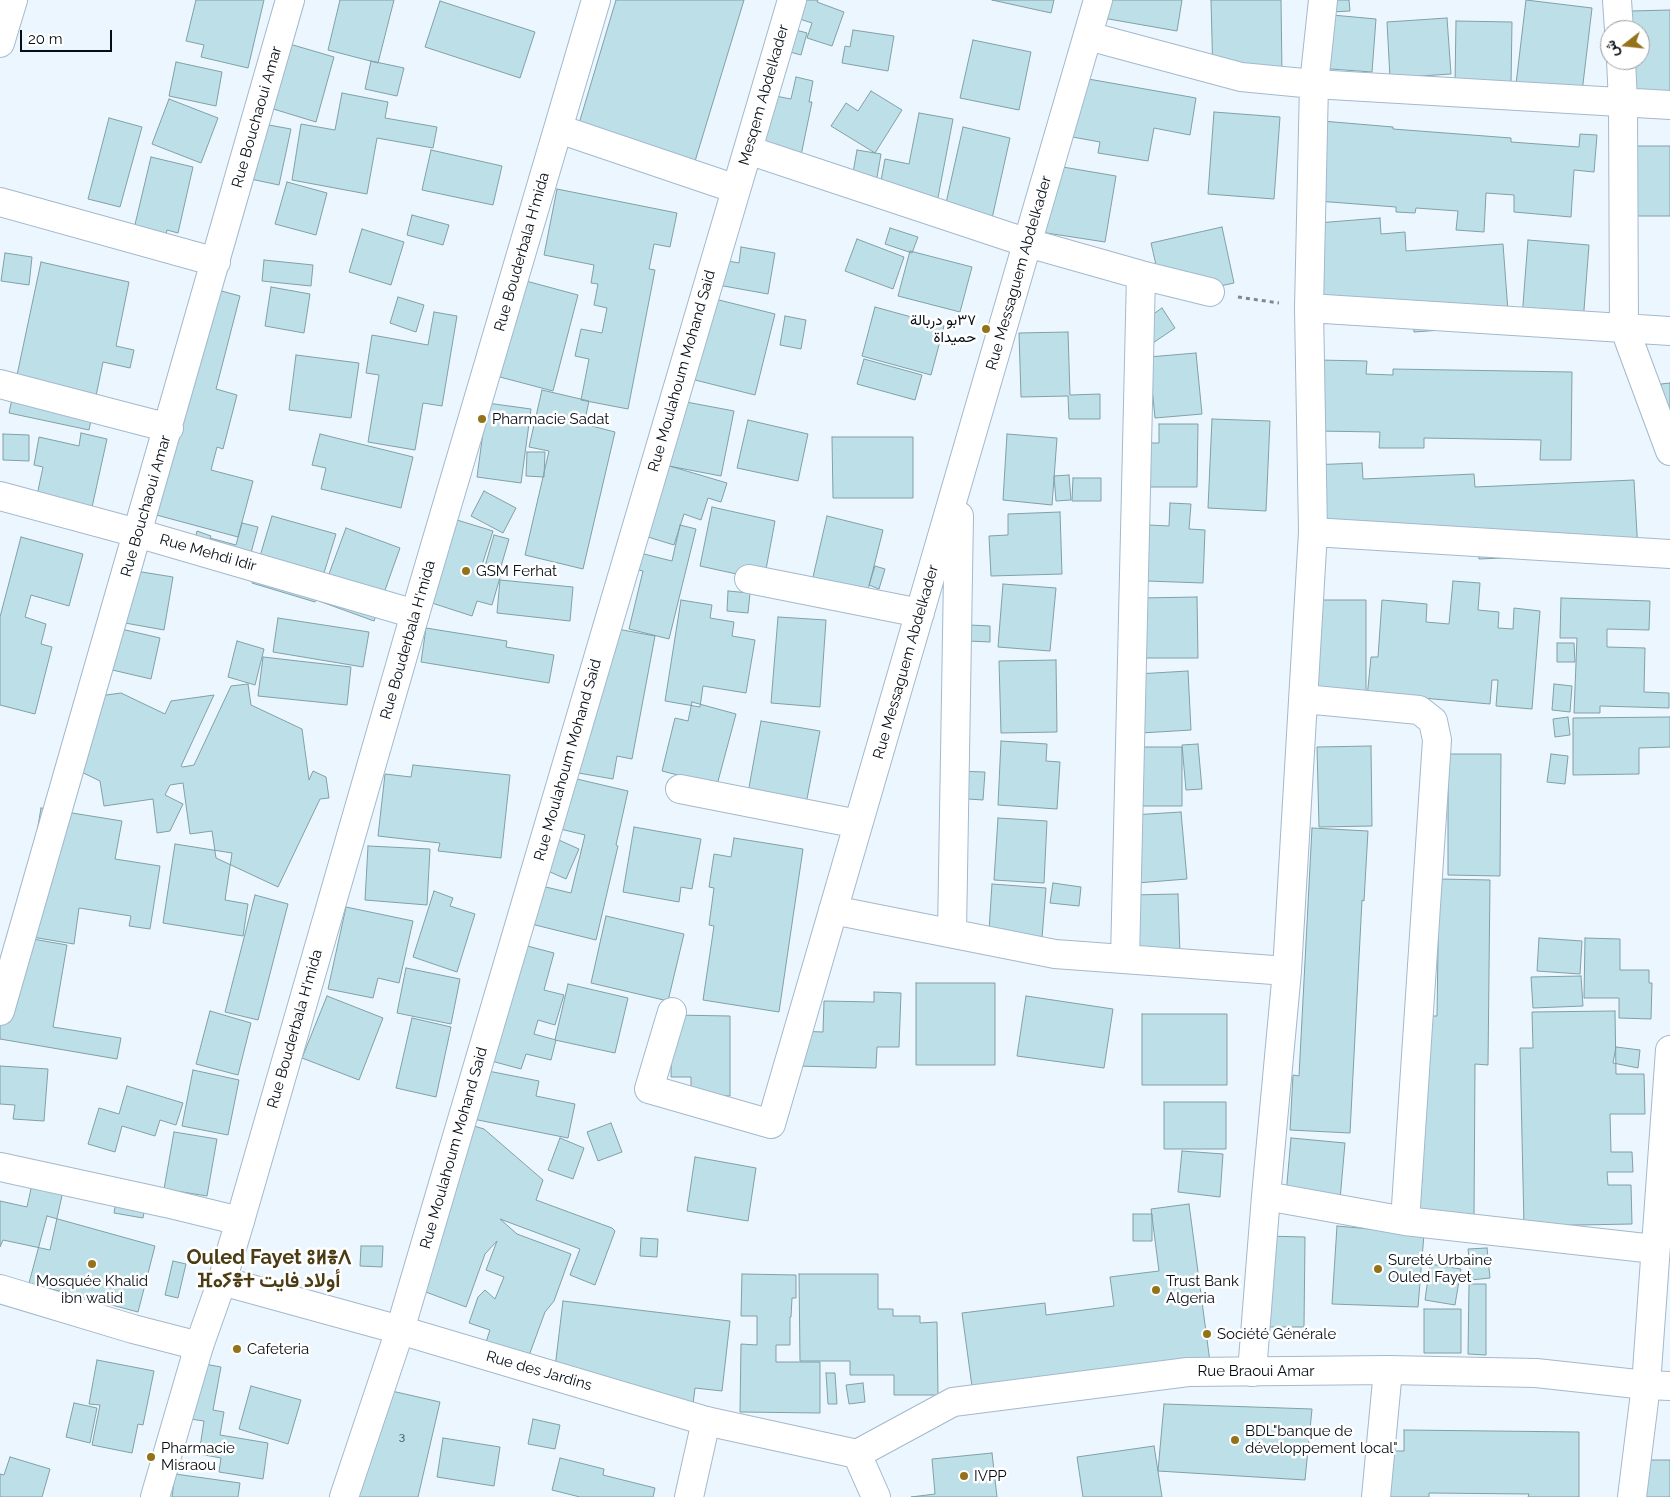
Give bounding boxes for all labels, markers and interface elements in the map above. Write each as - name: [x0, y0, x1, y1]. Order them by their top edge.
- scale bar: [22, 20, 115, 52]
- north arrow: [1600, 20, 1650, 70]
- street label: Mesqem Abdelkader: [735, 22, 793, 168]
- text: 20 m: [28, 30, 63, 48]
- text: ش: [1602, 39, 1622, 59]
- street label: Rue Bouchaoui Amar: [228, 44, 286, 190]
- street label: Rue Bouderbala H'mida: [491, 170, 553, 334]
- street label: Rue Messaguem Abdelkader: [983, 174, 1055, 372]
- street label: Rue Moulahoum Mohand Said: [645, 268, 719, 474]
- place label: ٣٧بو دربالة حميداة: [910, 311, 976, 346]
- marker: ٣٧بو دربالة حميداة: [980, 323, 992, 335]
- place label: Pharmacie Sadat: [492, 410, 609, 428]
- marker: Pharmacie Sadat: [476, 413, 488, 425]
- street label: Rue Bouchaoui Amar: [117, 433, 175, 579]
- street label: Rue Mehdi Idir: [158, 531, 258, 575]
- street label: Rue Bouderbala H'mida: [377, 558, 439, 722]
- place label: GSM Ferhat: [476, 562, 557, 580]
- street label: Rue Messaguem Abdelkader: [870, 563, 942, 761]
- marker: GSM Ferhat: [460, 565, 472, 577]
- street label: Rue Moulahoum Mohand Said: [531, 657, 605, 863]
- street label: Rue Bouderbala H'mida: [264, 947, 326, 1111]
- street label: Rue Moulahoum Mohand Said: [417, 1045, 491, 1251]
- district label: Ouled Fayet ⵓⵍⴻⴷ ⴼⴰⵢⴻⵜ أولاد فايت: [186, 1246, 352, 1293]
- place label: Sureté Urbaine Ouled Fayet: [1388, 1251, 1492, 1286]
- marker: Mosquée Khalid ibn walid: [86, 1258, 98, 1270]
- marker: Sureté Urbaine Ouled Fayet: [1372, 1263, 1384, 1275]
- place label: Mosquée Khalid ibn walid: [36, 1272, 148, 1307]
- place label: Trust Bank Algeria: [1166, 1272, 1239, 1307]
- marker: Trust Bank Algeria: [1150, 1284, 1162, 1296]
- place label: Société Générale: [1217, 1325, 1336, 1343]
- marker: Société Générale: [1201, 1328, 1213, 1340]
- place label: Cafeteria: [247, 1340, 309, 1358]
- marker: Cafeteria: [231, 1343, 243, 1355]
- street label: Rue des Jardins: [484, 1347, 594, 1395]
- street label: Rue Braoui Amar: [1198, 1362, 1314, 1380]
- place label: BDL"banque de développement local": [1245, 1422, 1398, 1457]
- house number: 3: [399, 1429, 405, 1443]
- marker: BDL"banque de développement local": [1229, 1434, 1241, 1446]
- place label: Pharmacie Misraou: [161, 1439, 235, 1474]
- marker: Pharmacie Misraou: [145, 1451, 157, 1463]
- place label: IVPP: [974, 1467, 1007, 1485]
- marker: IVPP: [958, 1470, 970, 1482]

